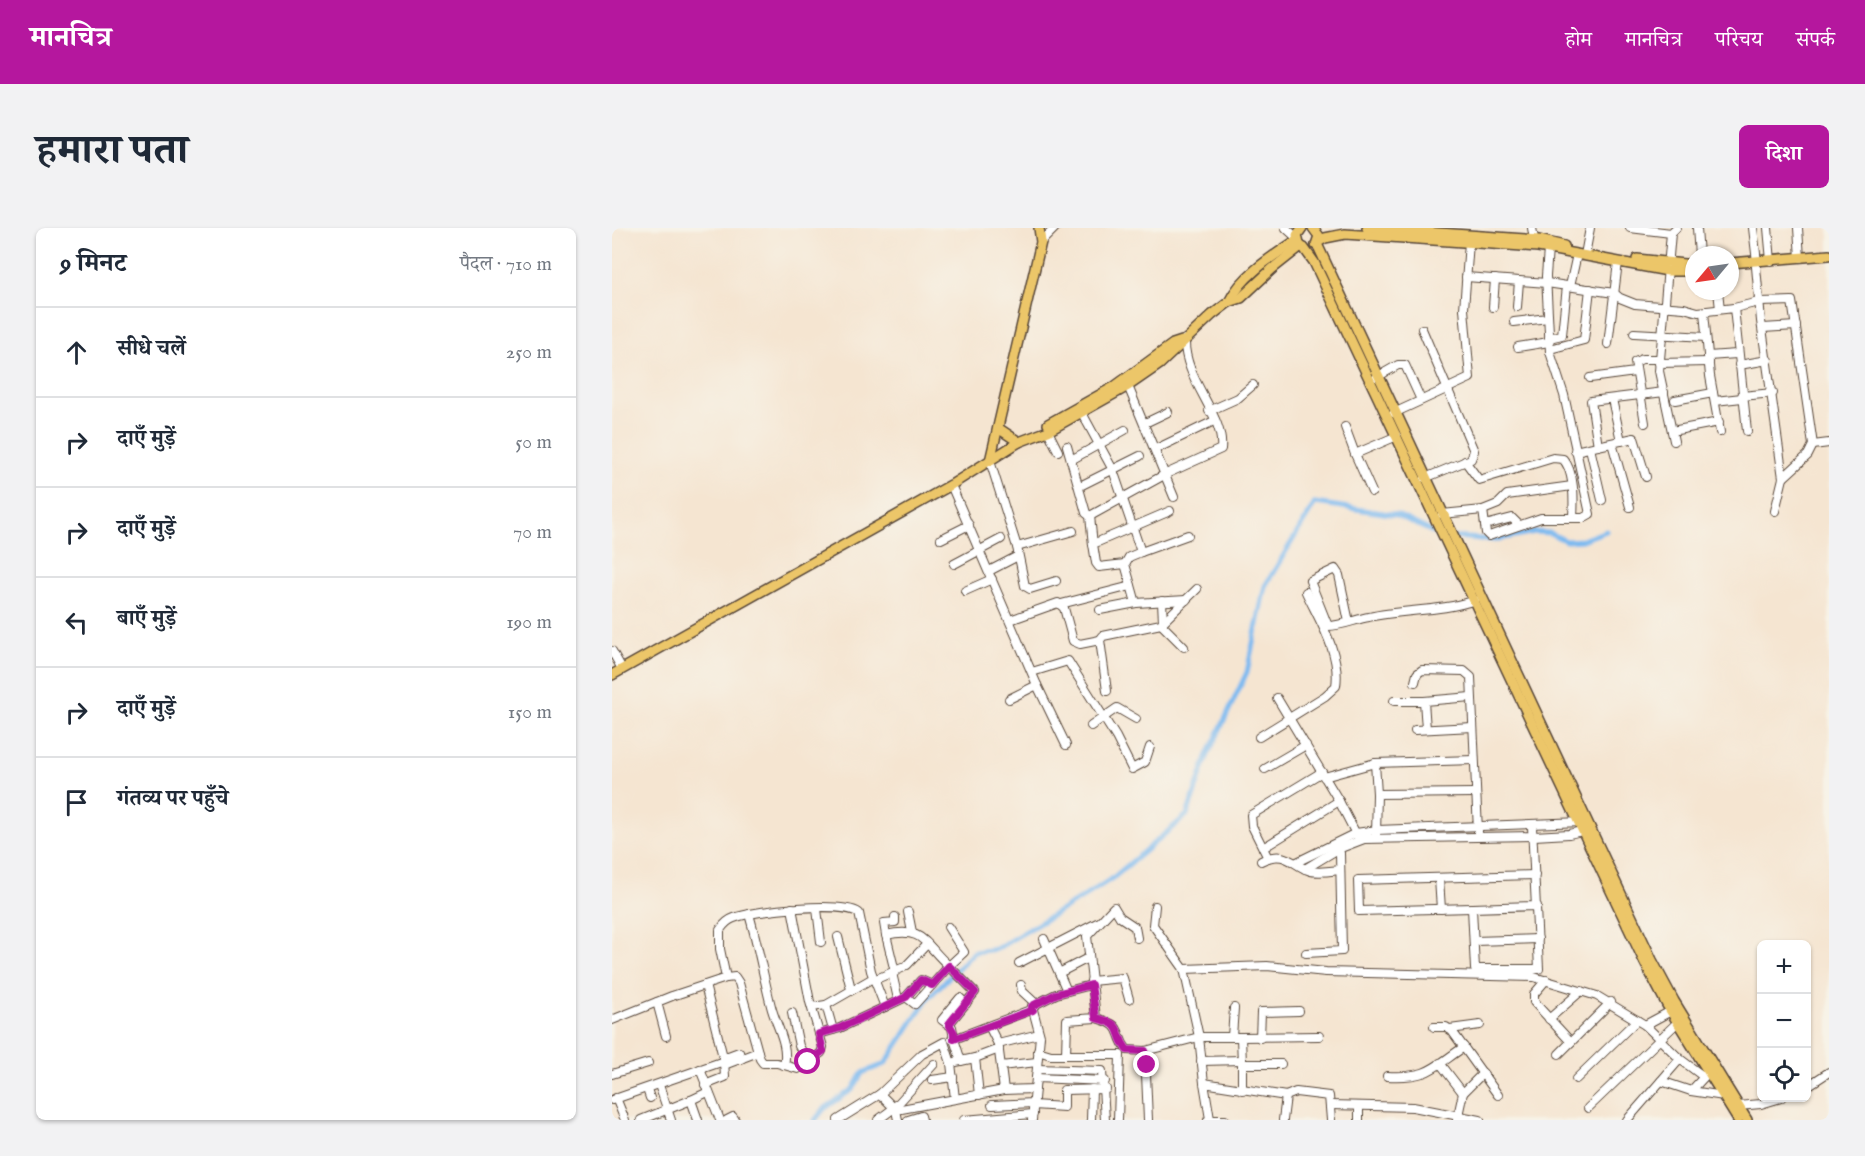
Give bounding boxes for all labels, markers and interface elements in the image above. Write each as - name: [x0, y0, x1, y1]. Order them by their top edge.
- text: मानचित्र: [30, 21, 112, 56]
- text: होम: [1565, 27, 1592, 54]
- text: मानचित्र: [1625, 27, 1682, 54]
- text: परिचय: [1715, 27, 1763, 54]
- text: संपर्क: [1796, 27, 1835, 54]
- text: हमारा पता: [36, 125, 188, 178]
- button: दिशा: [1739, 125, 1829, 188]
- north arrow: [1685, 246, 1739, 300]
- text: 9 मिनट: [60, 247, 126, 280]
- text: पैदल · 710 m: [460, 252, 552, 277]
- text: सीधे चलें: [117, 335, 186, 363]
- icon: ahead: [60, 336, 93, 369]
- text: 250 m: [506, 340, 552, 365]
- text: दाएँ मुड़ें: [117, 425, 176, 453]
- icon: right: [60, 426, 93, 459]
- text: 50 m: [515, 430, 552, 455]
- text: दाएँ मुड़ें: [117, 515, 176, 543]
- icon: right: [60, 516, 93, 549]
- text: 70 m: [513, 520, 552, 545]
- text: बाएँ मुड़ें: [117, 605, 176, 633]
- icon: left: [60, 606, 93, 639]
- text: 190 m: [506, 610, 552, 635]
- text: दाएँ मुड़ें: [117, 695, 176, 723]
- icon: right: [60, 696, 93, 729]
- text: 150 m: [508, 700, 552, 725]
- text: गंतव्य पर पहुँचे: [117, 785, 228, 813]
- icon: arrive: [60, 786, 93, 819]
- map controls: [1757, 940, 1811, 1102]
- button: +: [1757, 940, 1811, 994]
- button: −: [1757, 994, 1811, 1048]
- route start: [794, 1048, 820, 1074]
- button: locate: [1757, 1048, 1811, 1102]
- route end: [1133, 1051, 1159, 1077]

